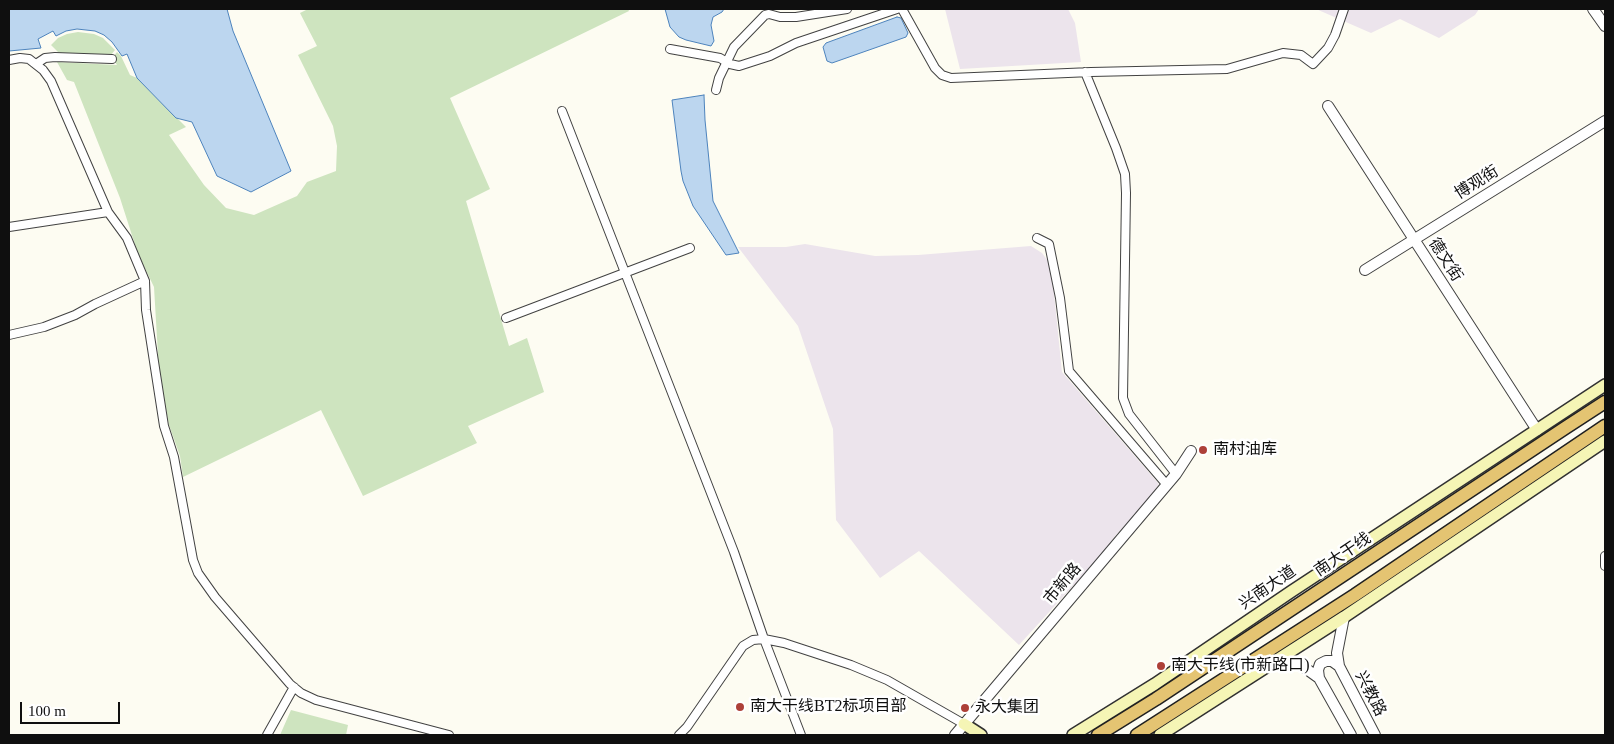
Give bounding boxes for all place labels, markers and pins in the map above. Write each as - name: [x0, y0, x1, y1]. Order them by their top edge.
- place label: 南村油库: [1213, 440, 1277, 460]
- marker: 南村油库: [1197, 444, 1209, 456]
- place label: 南大干线(市新路口): [1171, 656, 1310, 676]
- marker: 南大干线(市新路口): [1155, 660, 1167, 672]
- place label: 南大干线BT2标项目部: [750, 697, 906, 717]
- place label: 永大集团: [975, 698, 1039, 718]
- marker: 南大干线BT2标项目部: [734, 701, 746, 713]
- marker: 永大集团: [959, 702, 971, 714]

